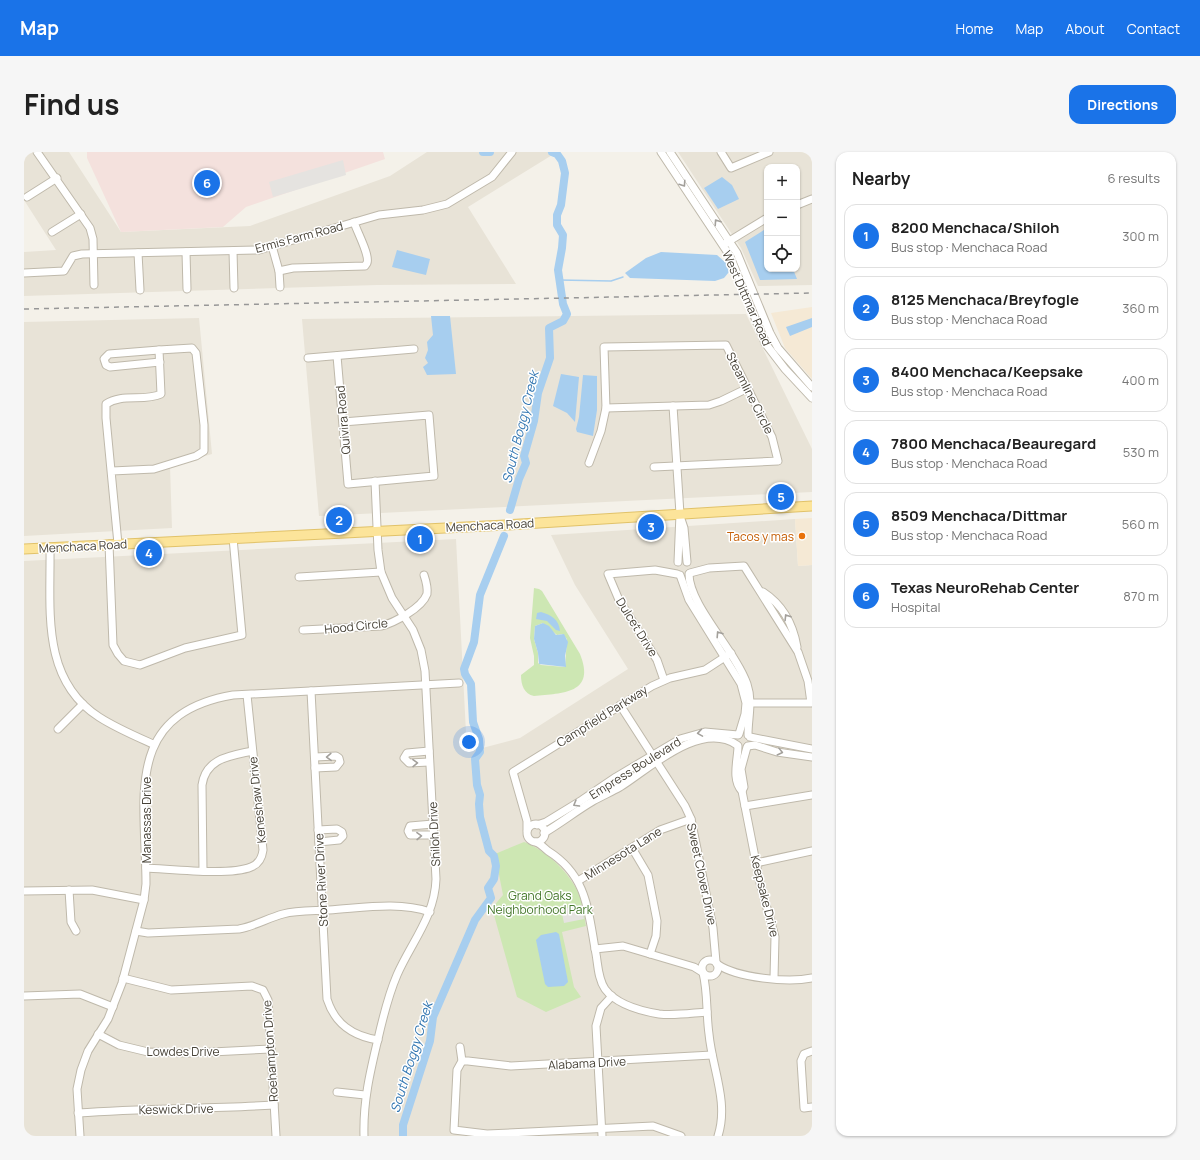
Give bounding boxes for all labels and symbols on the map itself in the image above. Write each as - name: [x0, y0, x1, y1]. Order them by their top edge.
- pin: 6: [194, 168, 220, 198]
- one-way arrow: [678, 180, 685, 187]
- street label: Ermis Farm Road: [253, 217, 345, 257]
- one-way arrow: [714, 219, 721, 226]
- street label: West Dittmar Road: [718, 248, 776, 348]
- street label: Steamline Circle: [722, 349, 778, 437]
- water label: South Boggy Creek: [497, 367, 543, 485]
- street label: Quivira Road: [332, 385, 354, 455]
- pin: 5: [768, 482, 794, 512]
- pin: 2: [326, 505, 352, 535]
- pin: 3: [638, 512, 664, 542]
- street label: Menchaca Road: [445, 514, 535, 536]
- pin: 1: [407, 524, 433, 554]
- place label: Tacos y mas: [727, 528, 794, 545]
- marker: Tacos y mas: [797, 531, 807, 541]
- street label: Menchaca Road: [38, 535, 128, 557]
- pin: 4: [136, 538, 162, 568]
- street label: Dulcet Drive: [612, 594, 662, 660]
- street label: Hood Circle: [323, 614, 389, 638]
- one-way arrow: [784, 614, 791, 621]
- one-way arrow: [717, 632, 724, 639]
- street label: Campfield Parkway: [553, 681, 651, 751]
- one-way arrow: [697, 728, 703, 737]
- your location: [459, 732, 479, 752]
- street label: Empress Boulevard: [586, 733, 684, 803]
- one-way arrow: [776, 748, 783, 756]
- one-way arrow: [326, 752, 332, 761]
- street label: Keneshaw Drive: [244, 756, 270, 844]
- one-way arrow: [412, 759, 418, 767]
- street label: Manassas Drive: [138, 777, 155, 863]
- one-way arrow: [572, 800, 580, 807]
- street label: Shiloh Drive: [424, 801, 444, 867]
- street label: Minnesota Lane: [581, 822, 665, 884]
- street label: Sweet Clover Drive: [683, 822, 721, 926]
- one-way arrow: [416, 832, 422, 840]
- street label: Stone River Drive: [310, 833, 332, 927]
- street label: Keepsake Drive: [747, 853, 783, 939]
- park label: Grand Oaks Neighborhood Park: [487, 887, 594, 918]
- water label: South Boggy Creek: [386, 997, 437, 1115]
- street label: Roehampton Drive: [258, 1000, 282, 1102]
- street label: Lowdes Drive: [147, 1043, 219, 1060]
- street label: Alabama Drive: [548, 1052, 626, 1074]
- street label: Keswick Drive: [138, 1100, 214, 1118]

